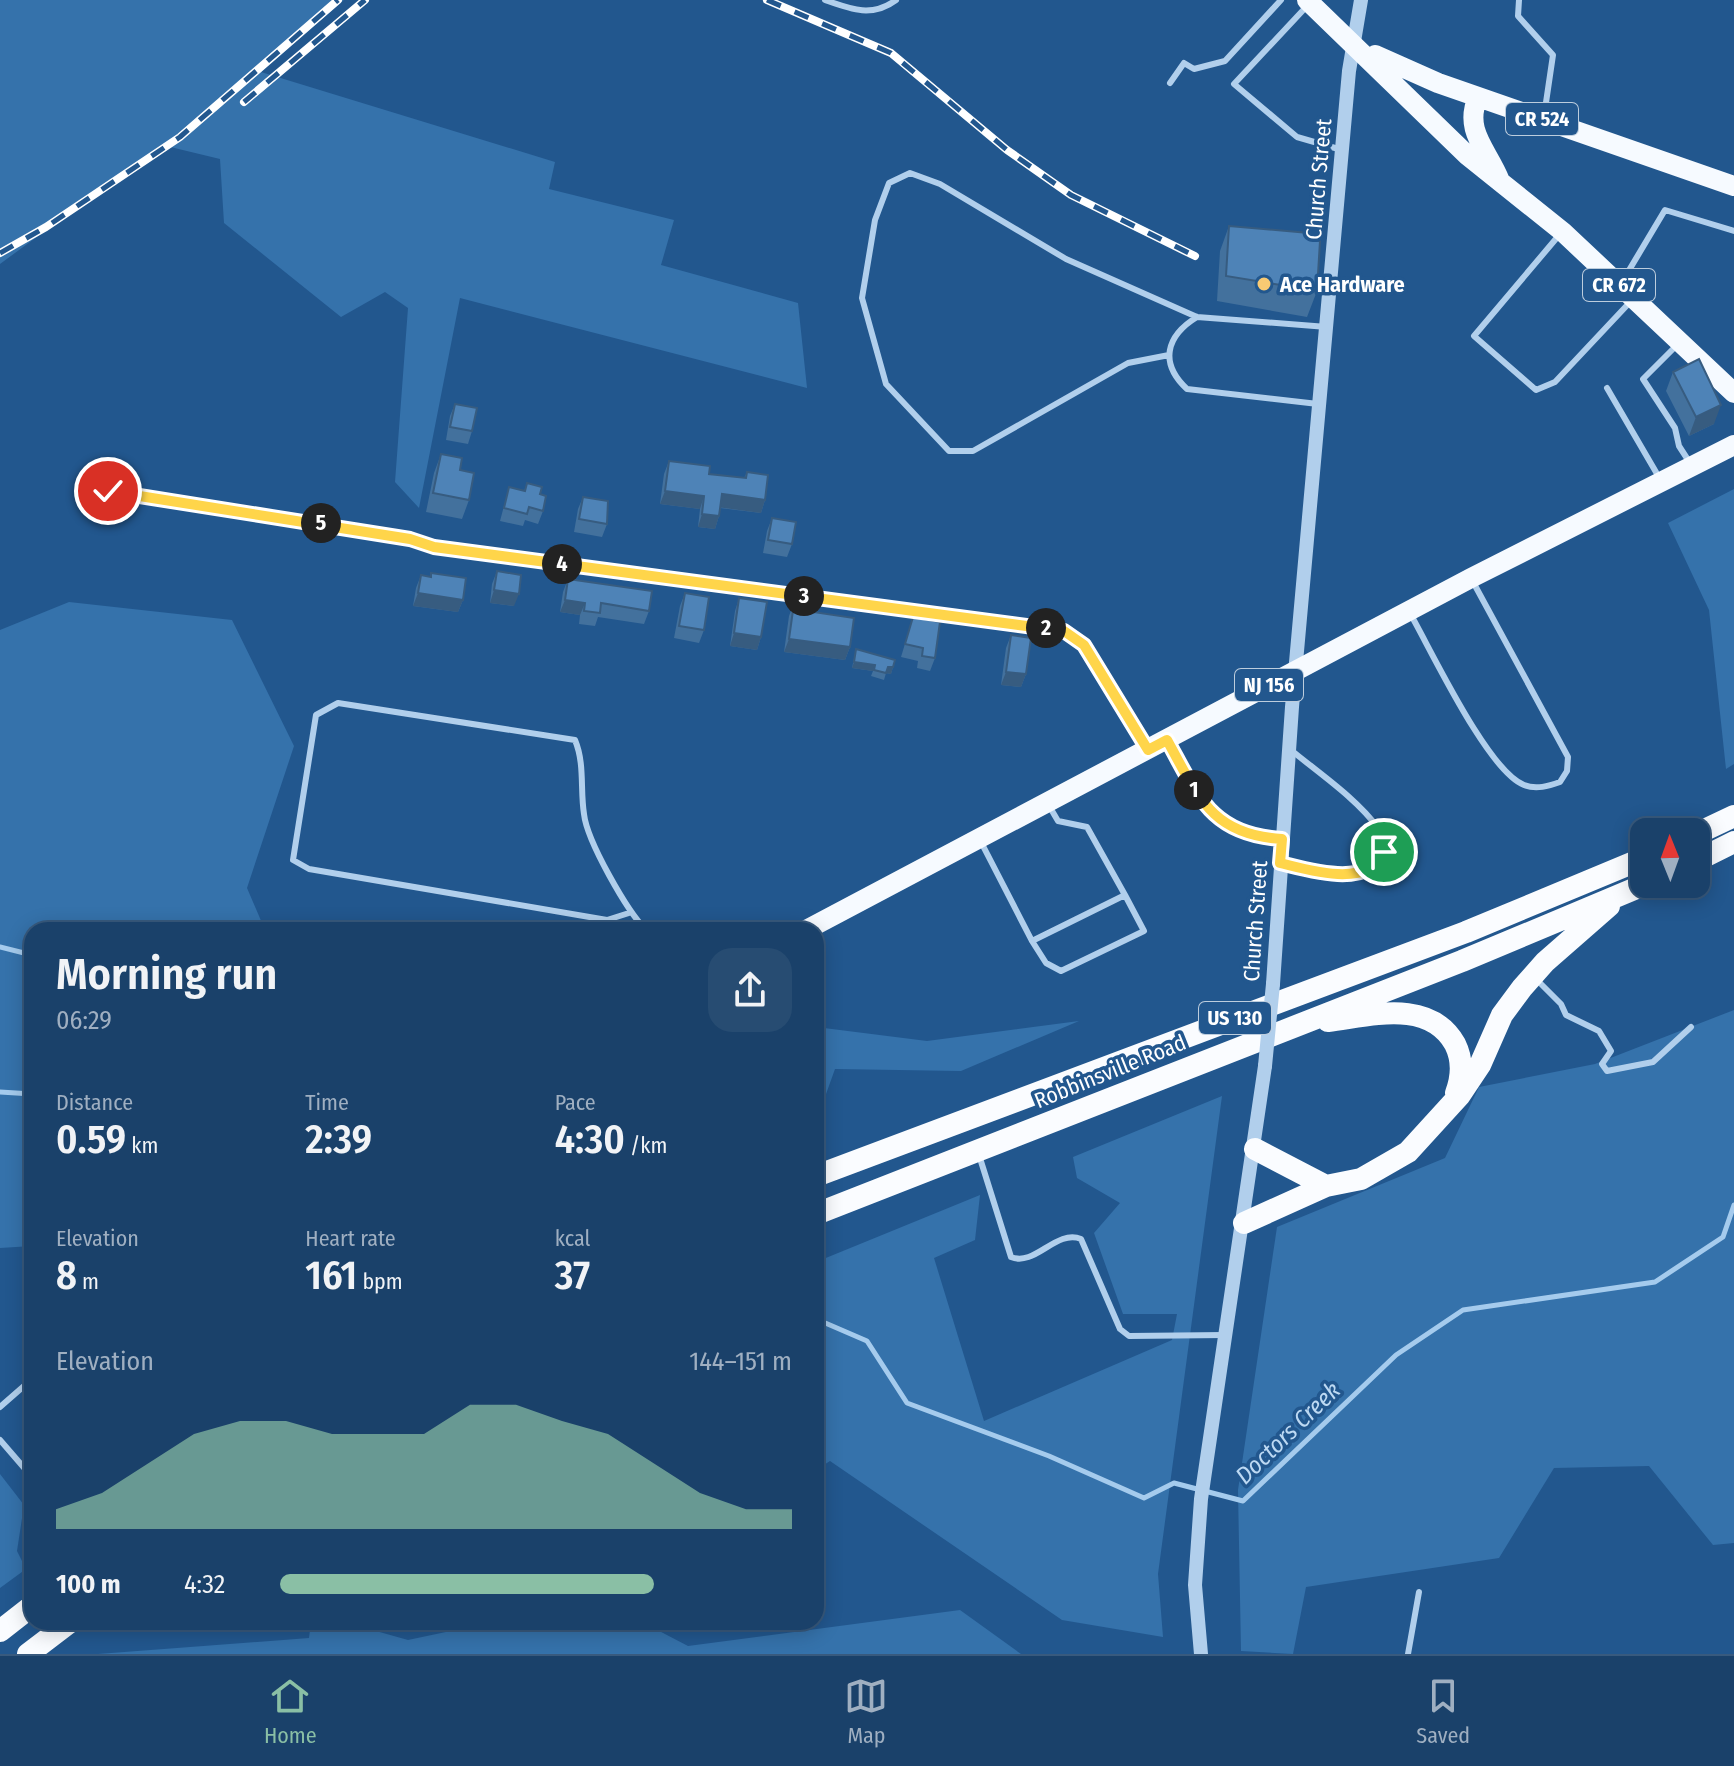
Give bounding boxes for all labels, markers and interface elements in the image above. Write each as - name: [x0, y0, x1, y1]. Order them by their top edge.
- road number: CR 524: [1506, 103, 1578, 135]
- street label: Church Street: [1300, 117, 1337, 241]
- road number: CR 672: [1583, 269, 1655, 301]
- place label: Ace Hardware: [1279, 271, 1405, 298]
- marker: Ace Hardware: [1255, 275, 1273, 293]
- pin: [74, 457, 142, 525]
- icon: check: [86, 469, 130, 513]
- pin: 5: [301, 503, 341, 543]
- text: 5: [316, 509, 326, 536]
- pin: 4: [542, 544, 582, 584]
- text: 4: [556, 550, 568, 577]
- pin: 3: [784, 576, 824, 616]
- text: 3: [799, 582, 809, 609]
- pin: 2: [1026, 608, 1066, 648]
- text: 2: [1041, 614, 1051, 641]
- road number: NJ 156: [1235, 669, 1303, 701]
- pin: 1: [1174, 770, 1214, 810]
- text: 1: [1189, 776, 1199, 803]
- pin: [1350, 818, 1418, 886]
- north arrow: [1630, 818, 1710, 898]
- map controls: [1630, 818, 1710, 898]
- icon: arrive: [1362, 830, 1406, 874]
- street label: Church Street: [1238, 859, 1273, 983]
- text: Morning run: [56, 948, 277, 1001]
- button: share: [708, 948, 792, 1032]
- road number: US 130: [1199, 1002, 1271, 1034]
- text: 06:29: [56, 1005, 112, 1036]
- street label: Robbinsville Road: [1030, 1029, 1190, 1114]
- text: Distance: [56, 1089, 133, 1116]
- text: Time: [305, 1089, 349, 1116]
- text: Pace: [555, 1089, 596, 1116]
- text: 0.59: [56, 1116, 126, 1164]
- text: 2:39: [305, 1116, 372, 1164]
- text: 4:30: [555, 1116, 625, 1164]
- text: km: [126, 1132, 158, 1159]
- text: /km: [625, 1132, 668, 1159]
- text: Elevation: [56, 1225, 139, 1252]
- text: Heart rate: [305, 1225, 396, 1252]
- text: kcal: [555, 1225, 590, 1252]
- text: 8: [56, 1252, 77, 1300]
- text: 161: [305, 1252, 357, 1300]
- text: 37: [555, 1252, 590, 1300]
- text: m: [77, 1268, 99, 1295]
- text: bpm: [357, 1268, 403, 1295]
- text: Elevation: [56, 1346, 154, 1377]
- text: 144–151 m: [689, 1346, 792, 1377]
- water label: Doctors Creek: [1230, 1376, 1346, 1490]
- text: 100 m: [56, 1569, 121, 1600]
- text: 4:32: [184, 1569, 225, 1600]
- tab: Home: [264, 1674, 317, 1749]
- tab: Map: [844, 1674, 888, 1749]
- tab: Saved: [1416, 1674, 1470, 1749]

